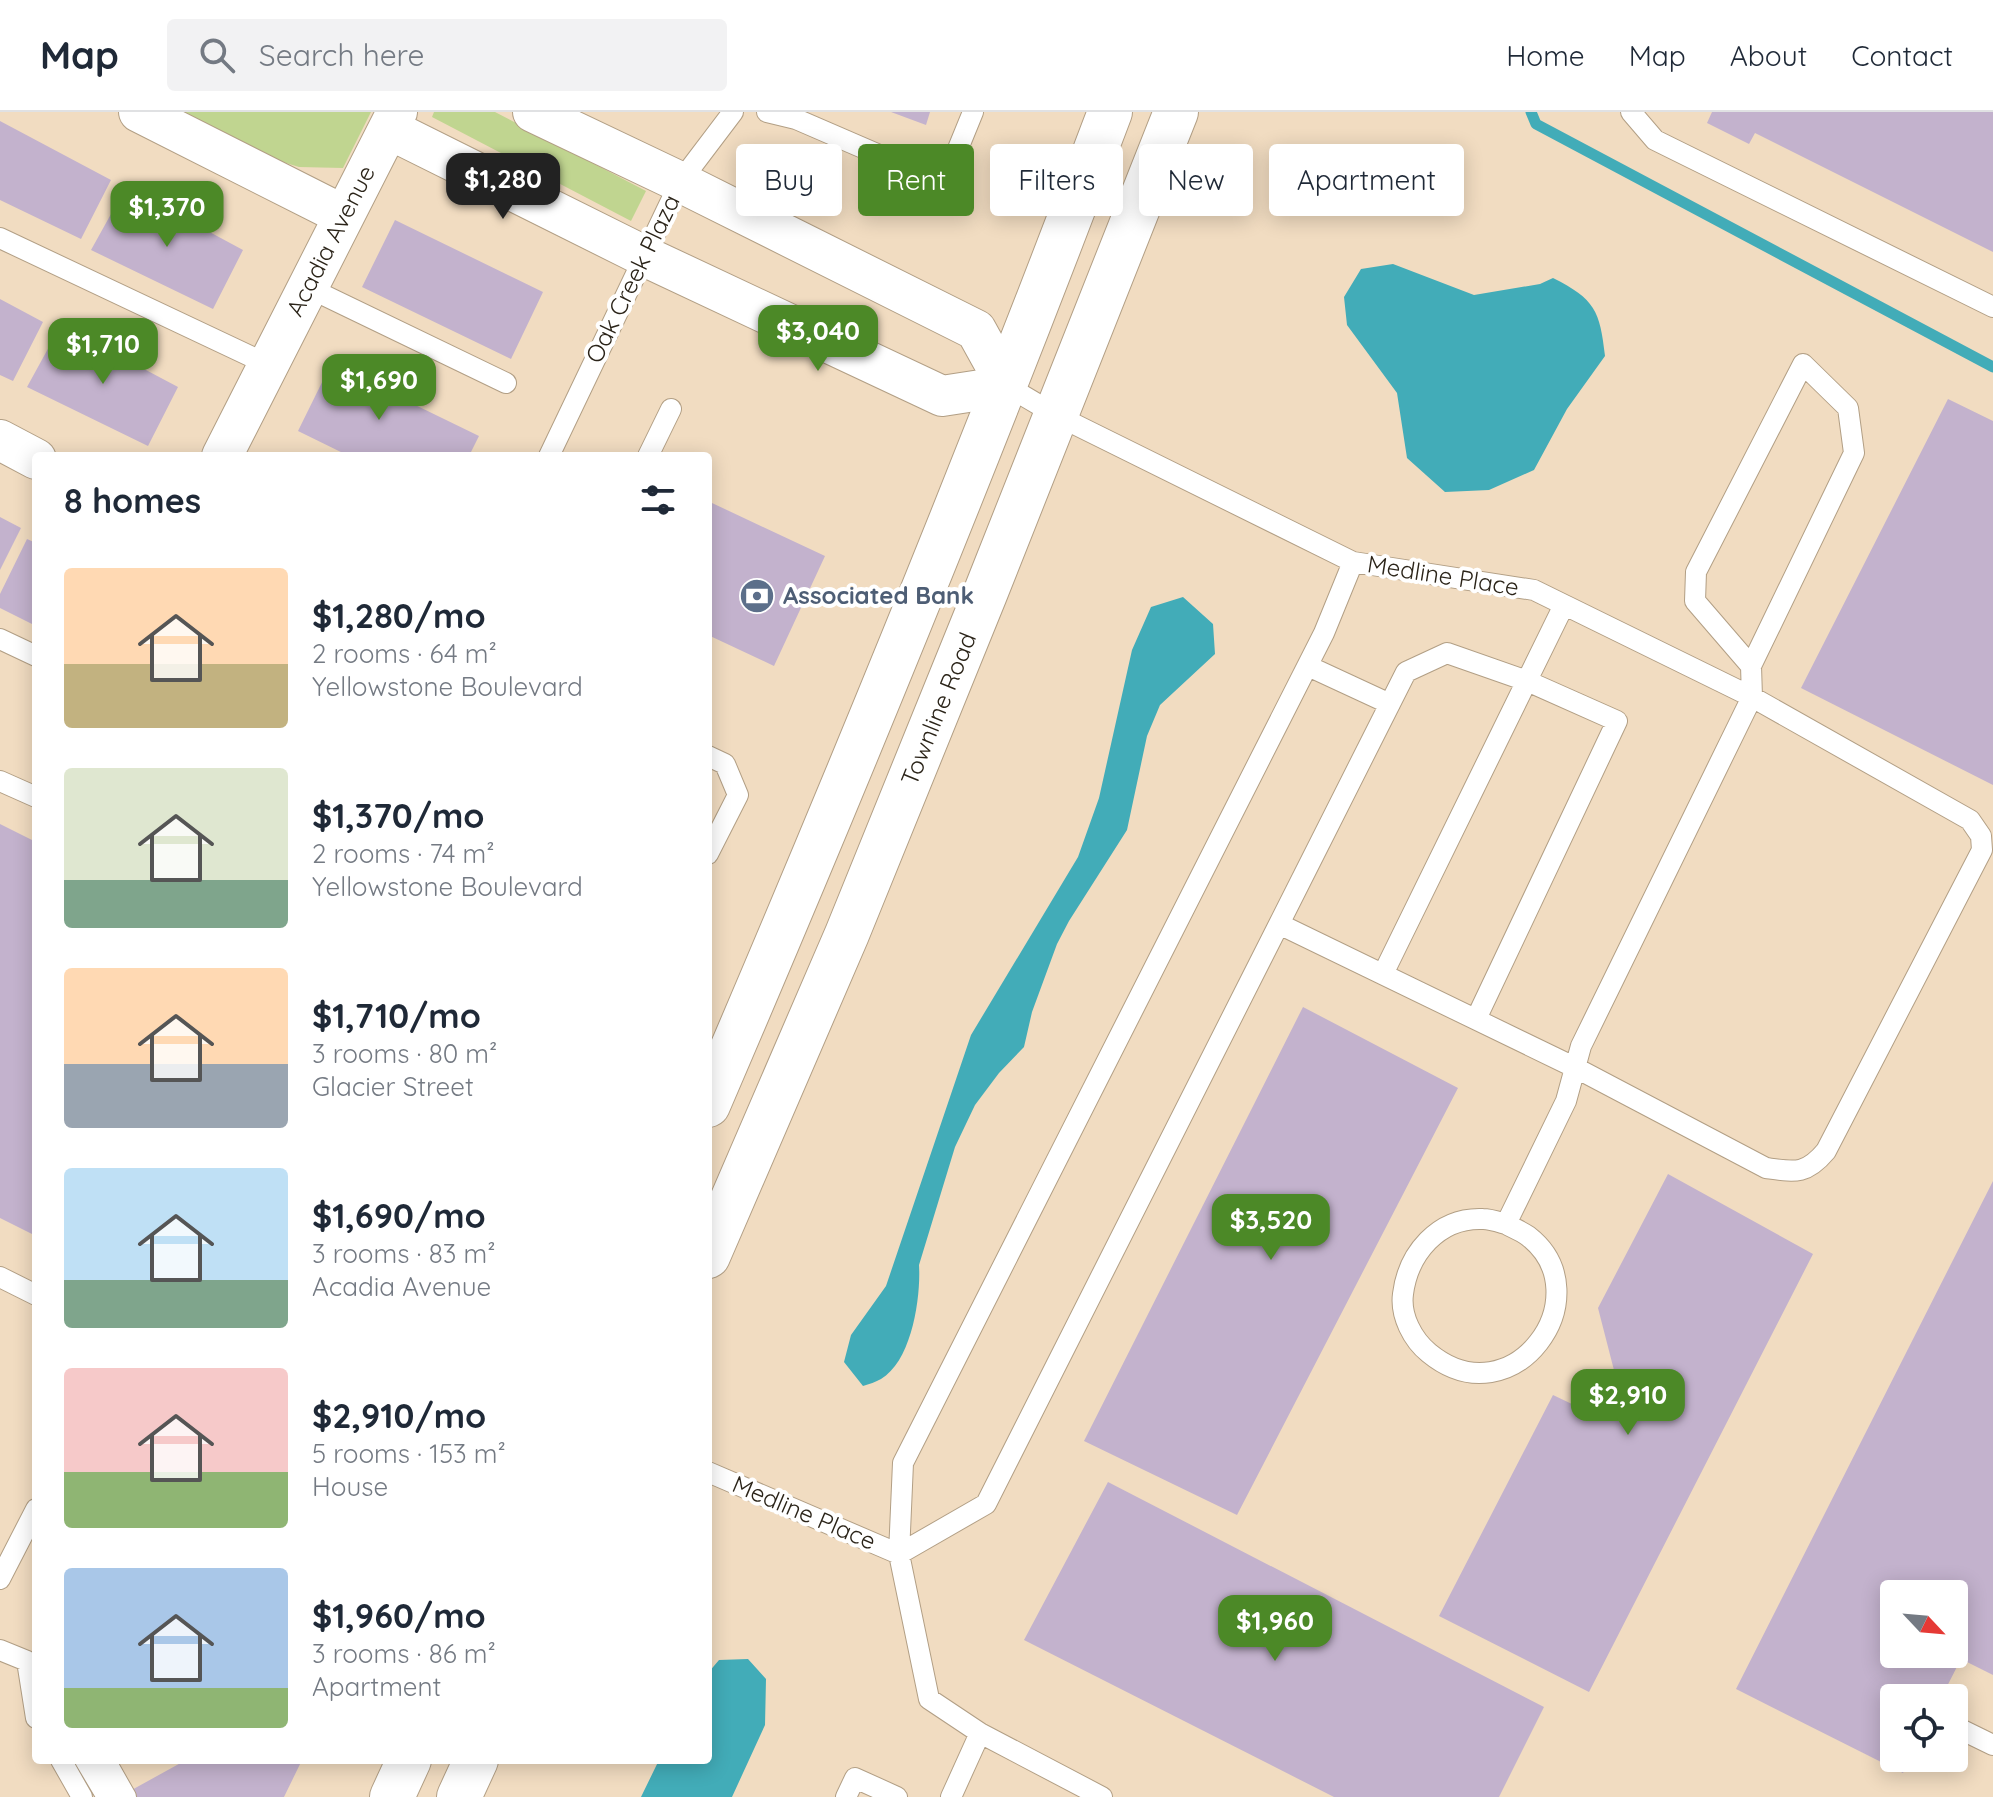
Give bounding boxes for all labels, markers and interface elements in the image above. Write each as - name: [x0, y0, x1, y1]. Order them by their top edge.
- search box: [167, 19, 727, 91]
- text: Map: [40, 31, 119, 79]
- icon: search: [195, 33, 239, 77]
- text: Search here: [259, 36, 424, 74]
- text: Home: [1506, 38, 1585, 73]
- text: Map: [1629, 38, 1686, 73]
- text: About: [1730, 38, 1807, 73]
- text: Contact: [1851, 38, 1953, 73]
- chip: Buy: [736, 144, 842, 216]
- chip: Rent: [858, 144, 974, 216]
- chip: Filters: [990, 144, 1123, 216]
- chip: New: [1139, 144, 1253, 216]
- chip: Apartment: [1269, 144, 1464, 216]
- pin: $1,280: [438, 153, 568, 221]
- street label: Acadia Avenue: [279, 160, 381, 321]
- text: $1,280: [464, 162, 542, 195]
- pin: $1,370: [102, 181, 232, 249]
- street label: Oak Creek Plaza: [578, 189, 686, 368]
- text: $1,370: [129, 190, 206, 223]
- pin: $3,040: [753, 305, 883, 373]
- text: $3,040: [776, 314, 860, 347]
- pin: $1,710: [38, 318, 168, 386]
- text: $1,710: [66, 327, 140, 360]
- pin: $1,690: [314, 354, 444, 422]
- text: $1,690: [340, 363, 418, 396]
- icon: filters: [636, 478, 680, 522]
- text: 8 homes: [64, 479, 201, 522]
- street label: Medline Place: [1365, 548, 1521, 602]
- bank icon: Associated Bank: [738, 577, 776, 615]
- place label: Associated Bank: [783, 580, 974, 610]
- text: $1,280/mo: [312, 594, 486, 637]
- icon: home: [128, 600, 224, 696]
- street label: Townline Road: [894, 628, 982, 789]
- text: 2 rooms · 64 m²: [312, 637, 497, 670]
- text: Yellowstone Boulevard: [312, 670, 583, 703]
- text: $1,370/mo: [312, 794, 485, 837]
- icon: home: [128, 800, 224, 896]
- text: 2 rooms · 74 m²: [312, 837, 495, 870]
- text: Yellowstone Boulevard: [312, 870, 583, 903]
- text: $1,710/mo: [312, 994, 481, 1037]
- icon: home: [128, 1000, 224, 1096]
- text: 3 rooms · 80 m²: [312, 1037, 497, 1070]
- text: Glacier Street: [312, 1070, 474, 1103]
- text: $1,690/mo: [312, 1194, 486, 1237]
- pin: $3,520: [1206, 1194, 1336, 1262]
- icon: home: [128, 1200, 224, 1296]
- text: $3,520: [1230, 1203, 1312, 1236]
- text: 3 rooms · 83 m²: [312, 1237, 495, 1270]
- text: Acadia Avenue: [312, 1270, 491, 1303]
- pin: $2,910: [1563, 1369, 1693, 1437]
- text: $2,910: [1589, 1378, 1667, 1411]
- text: $2,910/mo: [312, 1394, 486, 1437]
- icon: home: [128, 1400, 224, 1496]
- text: 5 rooms · 153 m²: [312, 1437, 506, 1470]
- street label: Medline Place: [728, 1468, 881, 1556]
- text: House: [312, 1470, 388, 1503]
- north arrow: [1880, 1580, 1968, 1668]
- map controls: [1880, 1580, 1968, 1772]
- text: $1,960/mo: [312, 1594, 486, 1637]
- pin: $1,960: [1210, 1595, 1340, 1663]
- icon: home: [128, 1600, 224, 1696]
- text: $1,960: [1236, 1604, 1314, 1637]
- text: 3 rooms · 86 m²: [312, 1637, 496, 1670]
- text: Apartment: [312, 1670, 441, 1703]
- button: locate: [1880, 1684, 1968, 1772]

